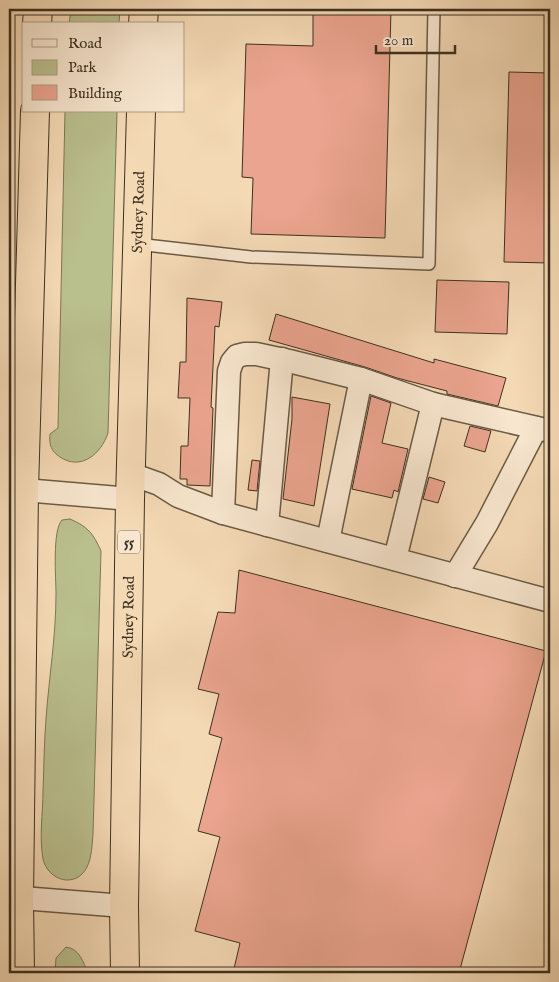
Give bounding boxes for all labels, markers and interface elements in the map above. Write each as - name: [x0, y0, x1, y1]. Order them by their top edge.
- legend: [22, 22, 185, 112]
- scale bar: [376, 22, 455, 54]
- text: 20 m: [384, 31, 414, 50]
- text: Road: [68, 34, 103, 53]
- text: Park: [68, 58, 98, 77]
- text: Building: [68, 84, 123, 103]
- street label: Sydney Road: [128, 170, 149, 253]
- road number: 55: [118, 530, 140, 554]
- street label: Sydney Road: [119, 575, 139, 658]

